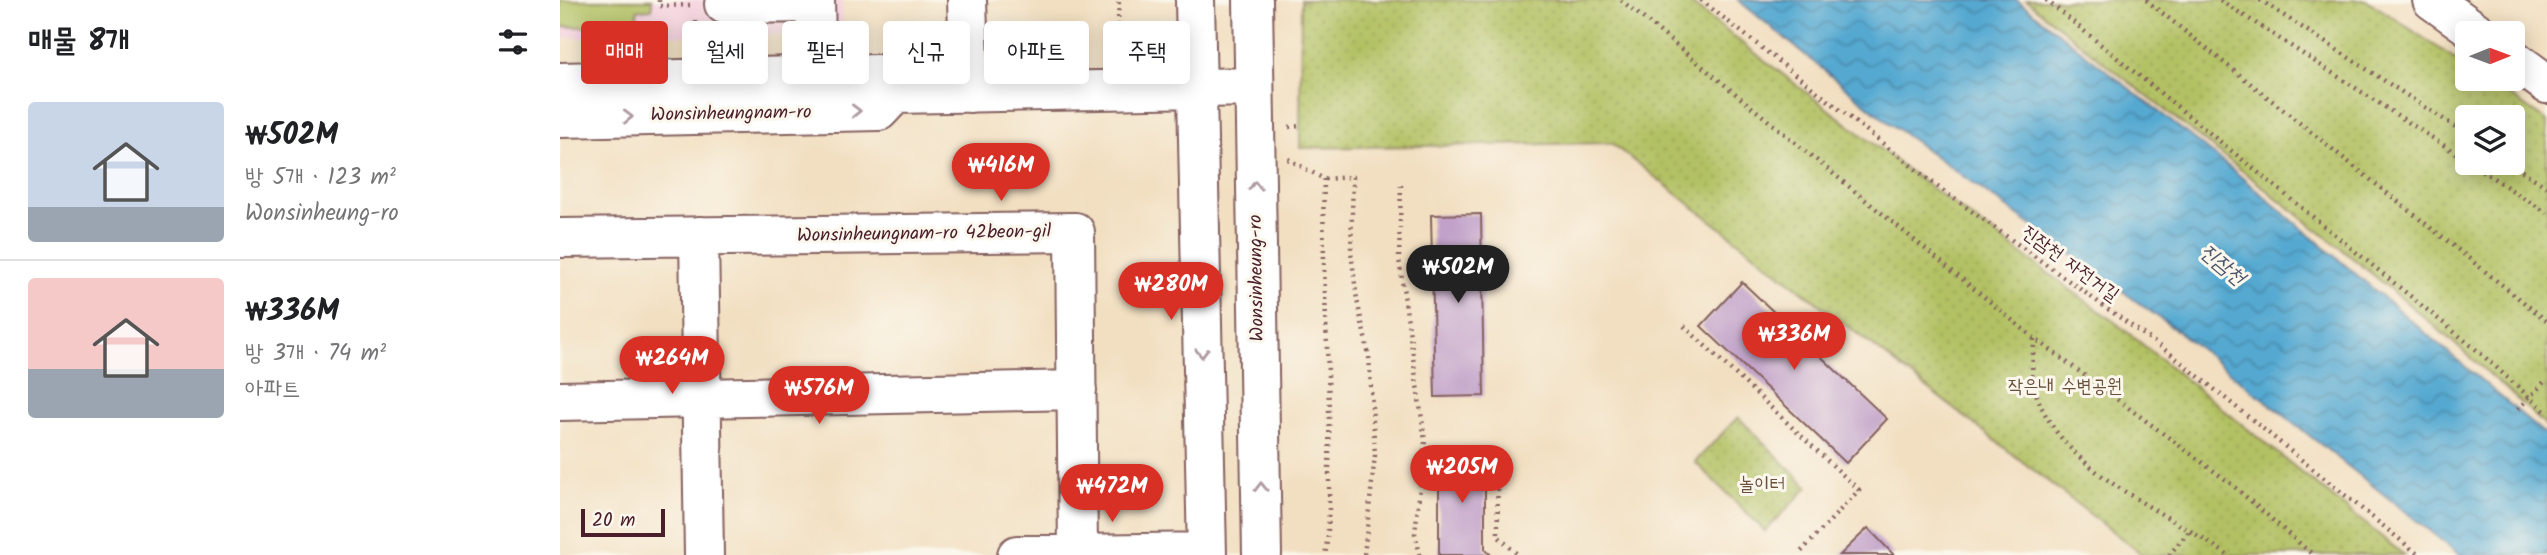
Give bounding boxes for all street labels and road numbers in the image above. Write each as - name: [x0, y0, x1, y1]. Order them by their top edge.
- street label: Wonsinheungnam-ro: [650, 98, 812, 130]
- street label: Wonsinheung-ro: [1241, 214, 1273, 342]
- street label: Wonsinheungnam-ro 42beon-gil: [797, 217, 1052, 251]
- street label: 진잠천 자전거길: [2015, 218, 2125, 310]

